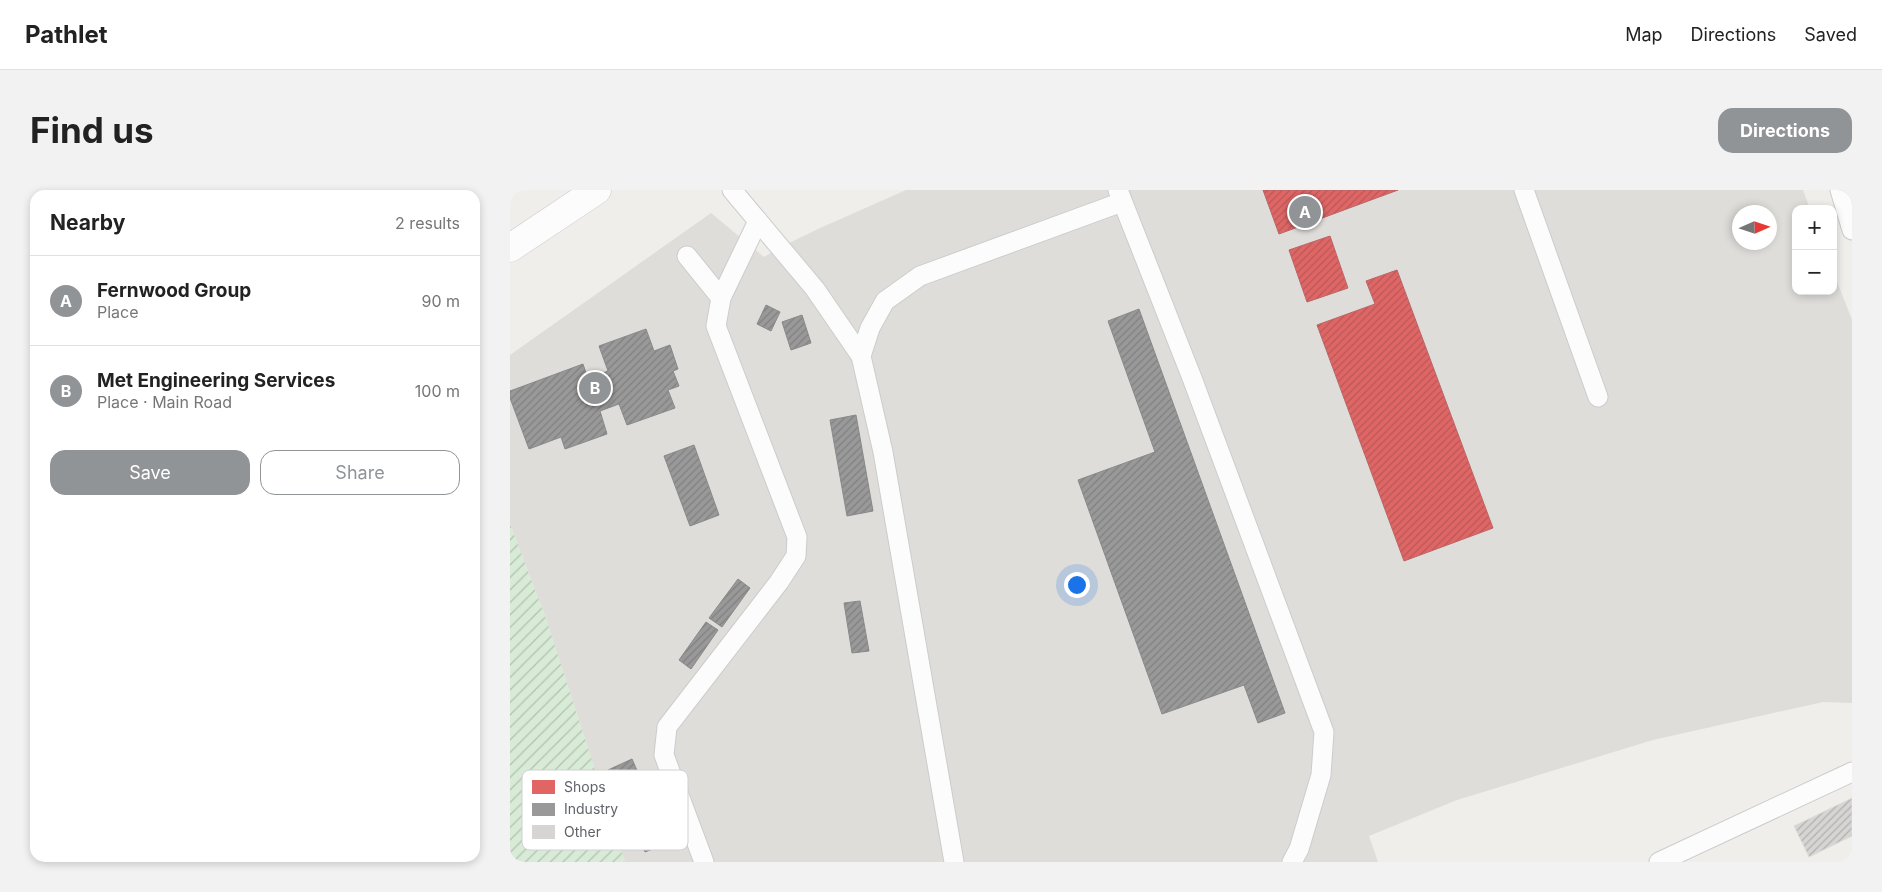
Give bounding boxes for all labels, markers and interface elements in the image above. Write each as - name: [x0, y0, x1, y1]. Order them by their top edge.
- text: Pathlet: [25, 20, 108, 49]
- text: Map: [1625, 24, 1663, 45]
- text: Directions: [1691, 24, 1776, 45]
- text: Saved: [1804, 24, 1857, 45]
- button: Directions: [1718, 108, 1852, 153]
- text: Find us: [30, 109, 154, 151]
- pin: A: [1289, 193, 1321, 231]
- north arrow: [1732, 205, 1777, 250]
- map controls: [1792, 205, 1837, 295]
- button: +: [1792, 205, 1837, 250]
- text: Nearby: [50, 210, 125, 235]
- text: 2 results: [395, 213, 460, 233]
- button: −: [1792, 250, 1837, 295]
- text: Fernwood Group: [97, 279, 251, 302]
- text: A: [60, 291, 72, 311]
- text: 90 m: [421, 291, 460, 311]
- text: Place: [97, 302, 139, 322]
- text: Met Engineering Services: [97, 369, 335, 392]
- pin: B: [579, 369, 611, 407]
- text: B: [61, 381, 71, 401]
- text: 100 m: [415, 381, 460, 401]
- text: Place · Main Road: [97, 392, 232, 412]
- button: Save: [50, 450, 250, 495]
- button: Share: [260, 450, 460, 495]
- your location: [1064, 572, 1090, 598]
- legend: [522, 770, 688, 850]
- text: Shops: [564, 778, 606, 795]
- text: Industry: [564, 800, 618, 817]
- text: Other: [564, 823, 601, 840]

